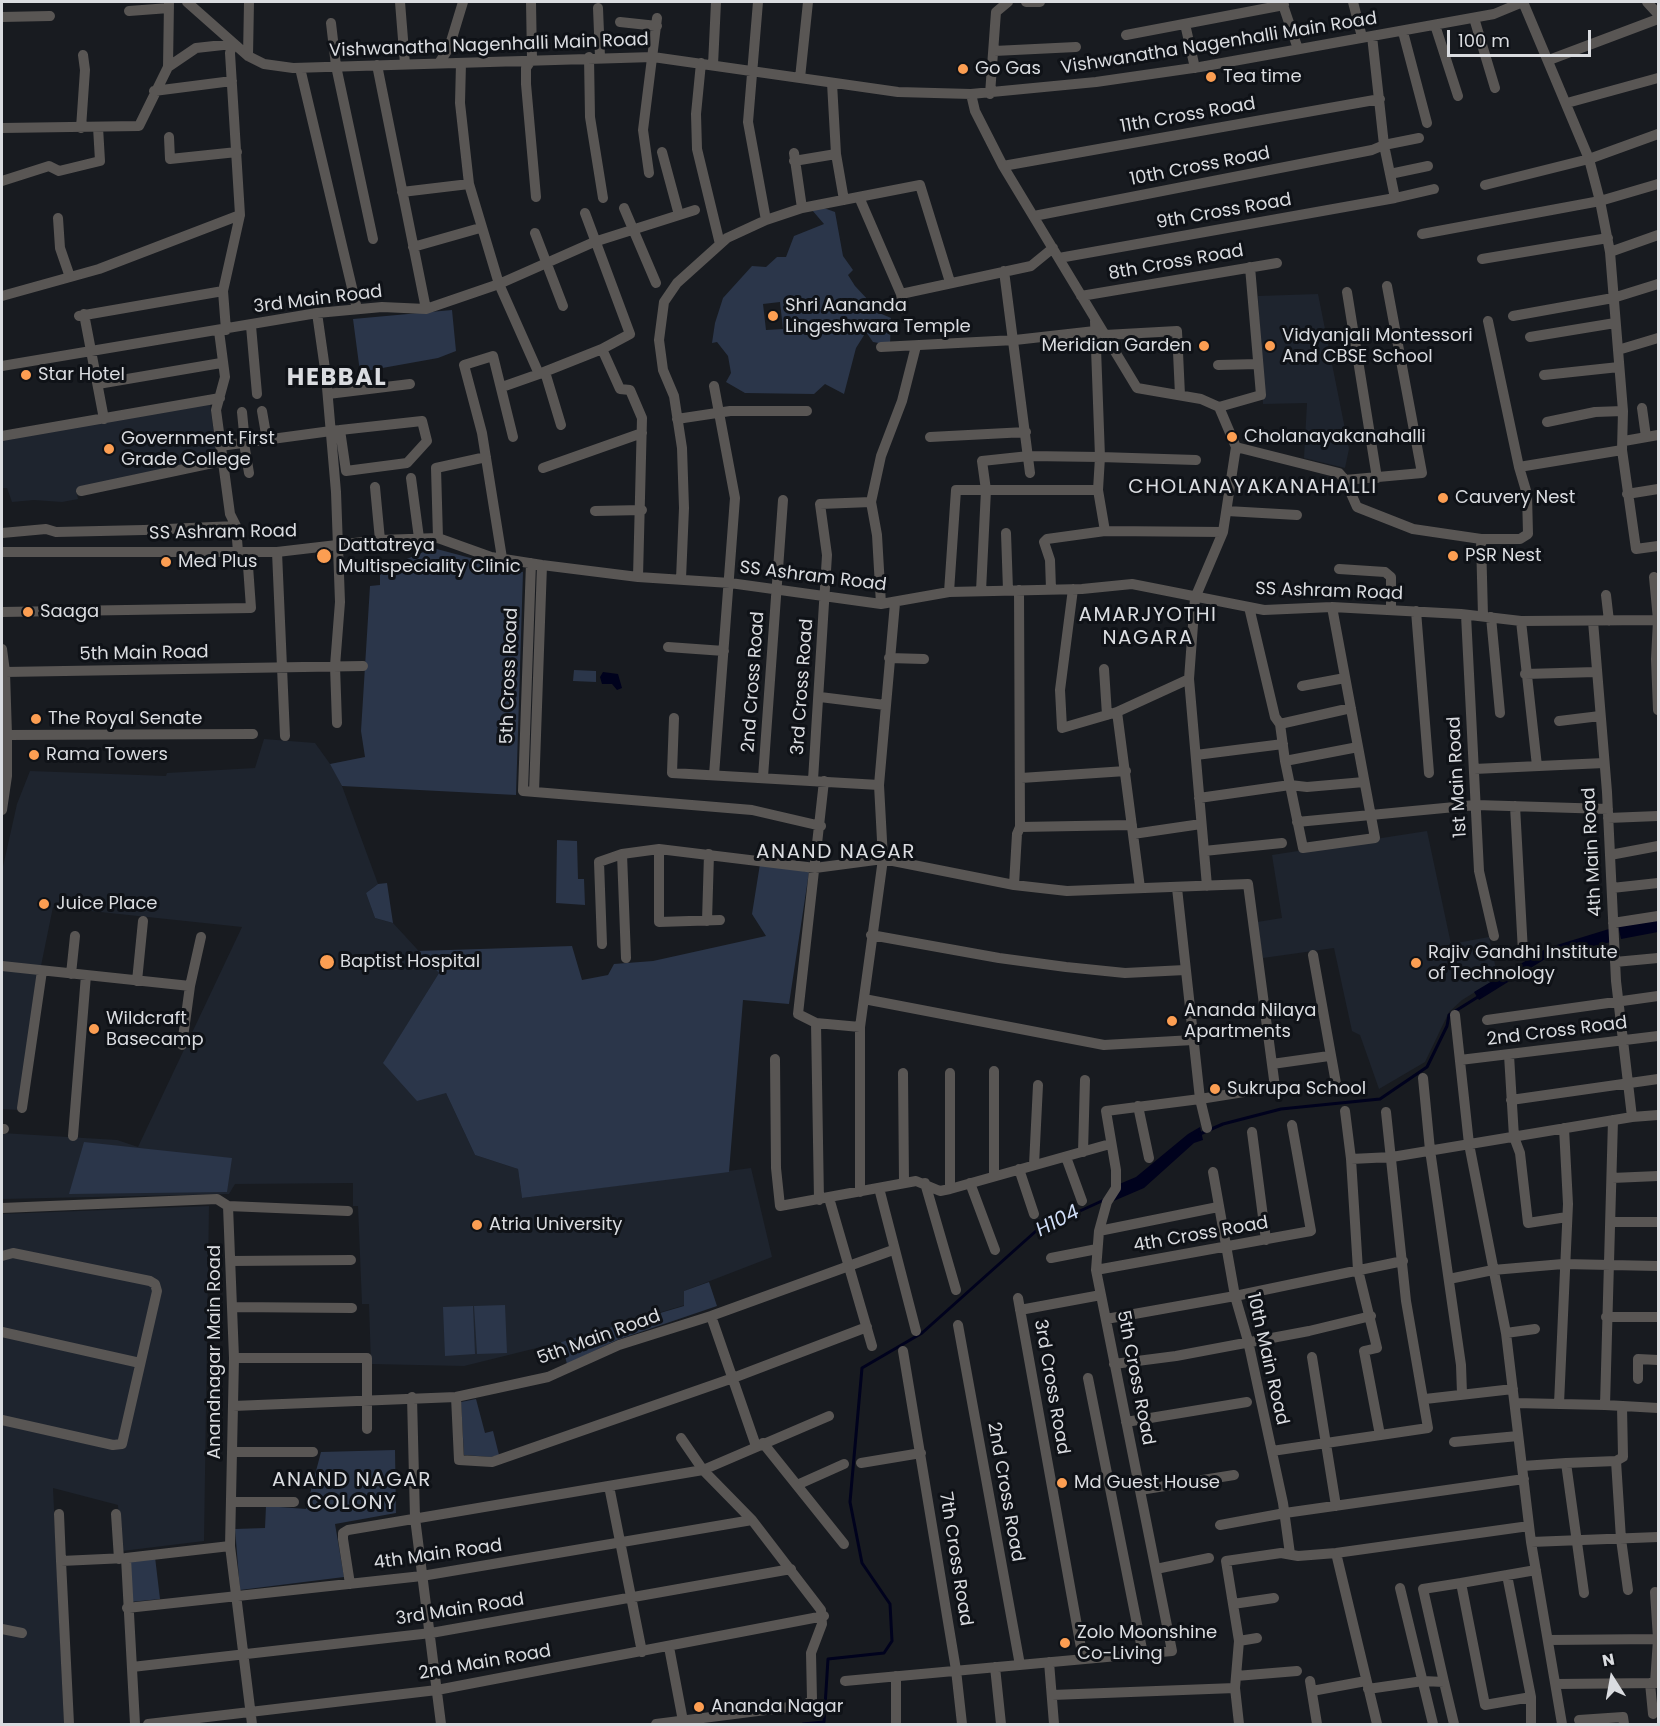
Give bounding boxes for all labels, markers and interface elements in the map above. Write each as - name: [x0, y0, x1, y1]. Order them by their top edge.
- street label: Vishwanatha Nagenhalli Main Road: [1059, 8, 1379, 80]
- scale bar: [1450, 18, 1594, 56]
- text: 100 m: [1458, 28, 1510, 53]
- street label: Vishwanatha Nagenhalli Main Road: [329, 30, 649, 62]
- place label: Go Gas: [975, 58, 1041, 80]
- marker: Go Gas: [956, 62, 970, 76]
- place label: Tea time: [1223, 66, 1302, 88]
- marker: Tea time: [1204, 70, 1218, 84]
- street label: 11th Cross Road: [1119, 93, 1257, 139]
- street label: 10th Cross Road: [1128, 143, 1272, 191]
- street label: 9th Cross Road: [1155, 189, 1293, 235]
- street label: 8th Cross Road: [1107, 240, 1245, 286]
- street label: 3rd Main Road: [252, 281, 384, 319]
- place label: Shri Aananda Lingeshwara Temple: [785, 295, 971, 338]
- marker: Shri Aananda Lingeshwara Temple: [766, 309, 780, 323]
- place label: Vidyanjali Montessori And CBSE School: [1282, 325, 1473, 368]
- place label: Meridian Garden: [1041, 335, 1192, 357]
- marker: Meridian Garden: [1197, 339, 1211, 353]
- marker: Vidyanjali Montessori And CBSE School: [1263, 339, 1277, 353]
- place label: Star Hotel: [38, 364, 125, 386]
- district label: HEBBAL: [287, 365, 387, 393]
- marker: Star Hotel: [19, 368, 33, 382]
- place label: Cholanayakanahalli: [1244, 426, 1426, 448]
- place label: Government First Grade College: [121, 428, 275, 470]
- marker: Cholanayakanahalli: [1225, 430, 1239, 444]
- marker: Government First Grade College: [102, 442, 116, 456]
- district label: CHOLANAYAKANAHALLI: [1128, 476, 1378, 500]
- place label: Cauvery Nest: [1455, 487, 1575, 509]
- marker: Cauvery Nest: [1436, 491, 1450, 505]
- street label: SS Ashram Road: [149, 521, 297, 545]
- place label: Dattatreya Multispeciality Clinic: [338, 535, 521, 578]
- place label: PSR Nest: [1465, 545, 1541, 567]
- marker: Dattatreya Multispeciality Clinic: [315, 547, 333, 565]
- marker: PSR Nest: [1446, 549, 1460, 563]
- place label: Med Plus: [178, 551, 257, 573]
- marker: Med Plus: [159, 555, 173, 569]
- street label: SS Ashram Road: [738, 557, 888, 597]
- street label: SS Ashram Road: [1255, 579, 1403, 605]
- place label: Saaga: [40, 601, 99, 623]
- district label: AMARJYOTHI NAGARA: [1079, 604, 1217, 651]
- marker: Saaga: [21, 605, 35, 619]
- street label: 5th Cross Road: [497, 607, 523, 745]
- street label: 2nd Cross Road: [738, 611, 770, 753]
- street label: 3rd Cross Road: [787, 618, 819, 756]
- street label: 5th Main Road: [79, 642, 209, 666]
- place label: The Royal Senate: [48, 708, 202, 730]
- marker: The Royal Senate: [29, 712, 43, 726]
- street label: 1st Main Road: [1444, 716, 1472, 838]
- place label: Rama Towers: [46, 744, 168, 766]
- marker: Rama Towers: [27, 748, 41, 762]
- street label: 4th Main Road: [1579, 787, 1607, 917]
- district label: ANAND NAGAR: [756, 841, 916, 865]
- place label: Juice Place: [56, 893, 157, 915]
- marker: Juice Place: [37, 897, 51, 911]
- place label: Rajiv Gandhi Institute of Technology: [1428, 942, 1618, 984]
- place label: Baptist Hospital: [340, 951, 480, 973]
- marker: Baptist Hospital: [318, 953, 336, 971]
- marker: Rajiv Gandhi Institute of Technology: [1409, 956, 1423, 970]
- place label: Ananda Nilaya Apartments: [1184, 1000, 1316, 1042]
- place label: Wildcraft Basecamp: [106, 1008, 204, 1050]
- street label: 2nd Cross Road: [1486, 1013, 1628, 1051]
- marker: Ananda Nilaya Apartments: [1165, 1014, 1179, 1028]
- marker: Wildcraft Basecamp: [87, 1022, 101, 1036]
- place label: Sukrupa School: [1227, 1078, 1366, 1100]
- marker: Sukrupa School: [1208, 1082, 1222, 1096]
- water label: H104: [1032, 1201, 1084, 1243]
- street label: 4th Cross Road: [1132, 1212, 1270, 1258]
- place label: Atria University: [489, 1214, 622, 1236]
- marker: Atria University: [470, 1218, 484, 1232]
- street label: Anandnagar Main Road: [204, 1245, 226, 1459]
- street label: 10th Main Road: [1241, 1291, 1293, 1427]
- street label: 5th Main Road: [535, 1306, 663, 1370]
- street label: 5th Cross Road: [1111, 1309, 1159, 1447]
- street label: 3rd Cross Road: [1028, 1318, 1074, 1456]
- street label: 2nd Cross Road: [982, 1421, 1028, 1563]
- district label: ANAND NAGAR COLONY: [272, 1469, 432, 1516]
- place label: Md Guest House: [1074, 1472, 1220, 1494]
- marker: Md Guest House: [1055, 1476, 1069, 1490]
- street label: 7th Cross Road: [934, 1491, 976, 1627]
- street label: 4th Main Road: [372, 1535, 504, 1575]
- street label: 3rd Main Road: [394, 1589, 526, 1631]
- place label: Zolo Moonshine Co-Living: [1077, 1622, 1217, 1664]
- marker: Zolo Moonshine Co-Living: [1058, 1636, 1072, 1650]
- street label: 2nd Main Road: [417, 1641, 553, 1685]
- text: N: [1600, 1647, 1617, 1672]
- north arrow: [1582, 1648, 1642, 1708]
- place label: Ananda Nagar: [711, 1696, 843, 1718]
- marker: Ananda Nagar: [692, 1700, 706, 1714]

